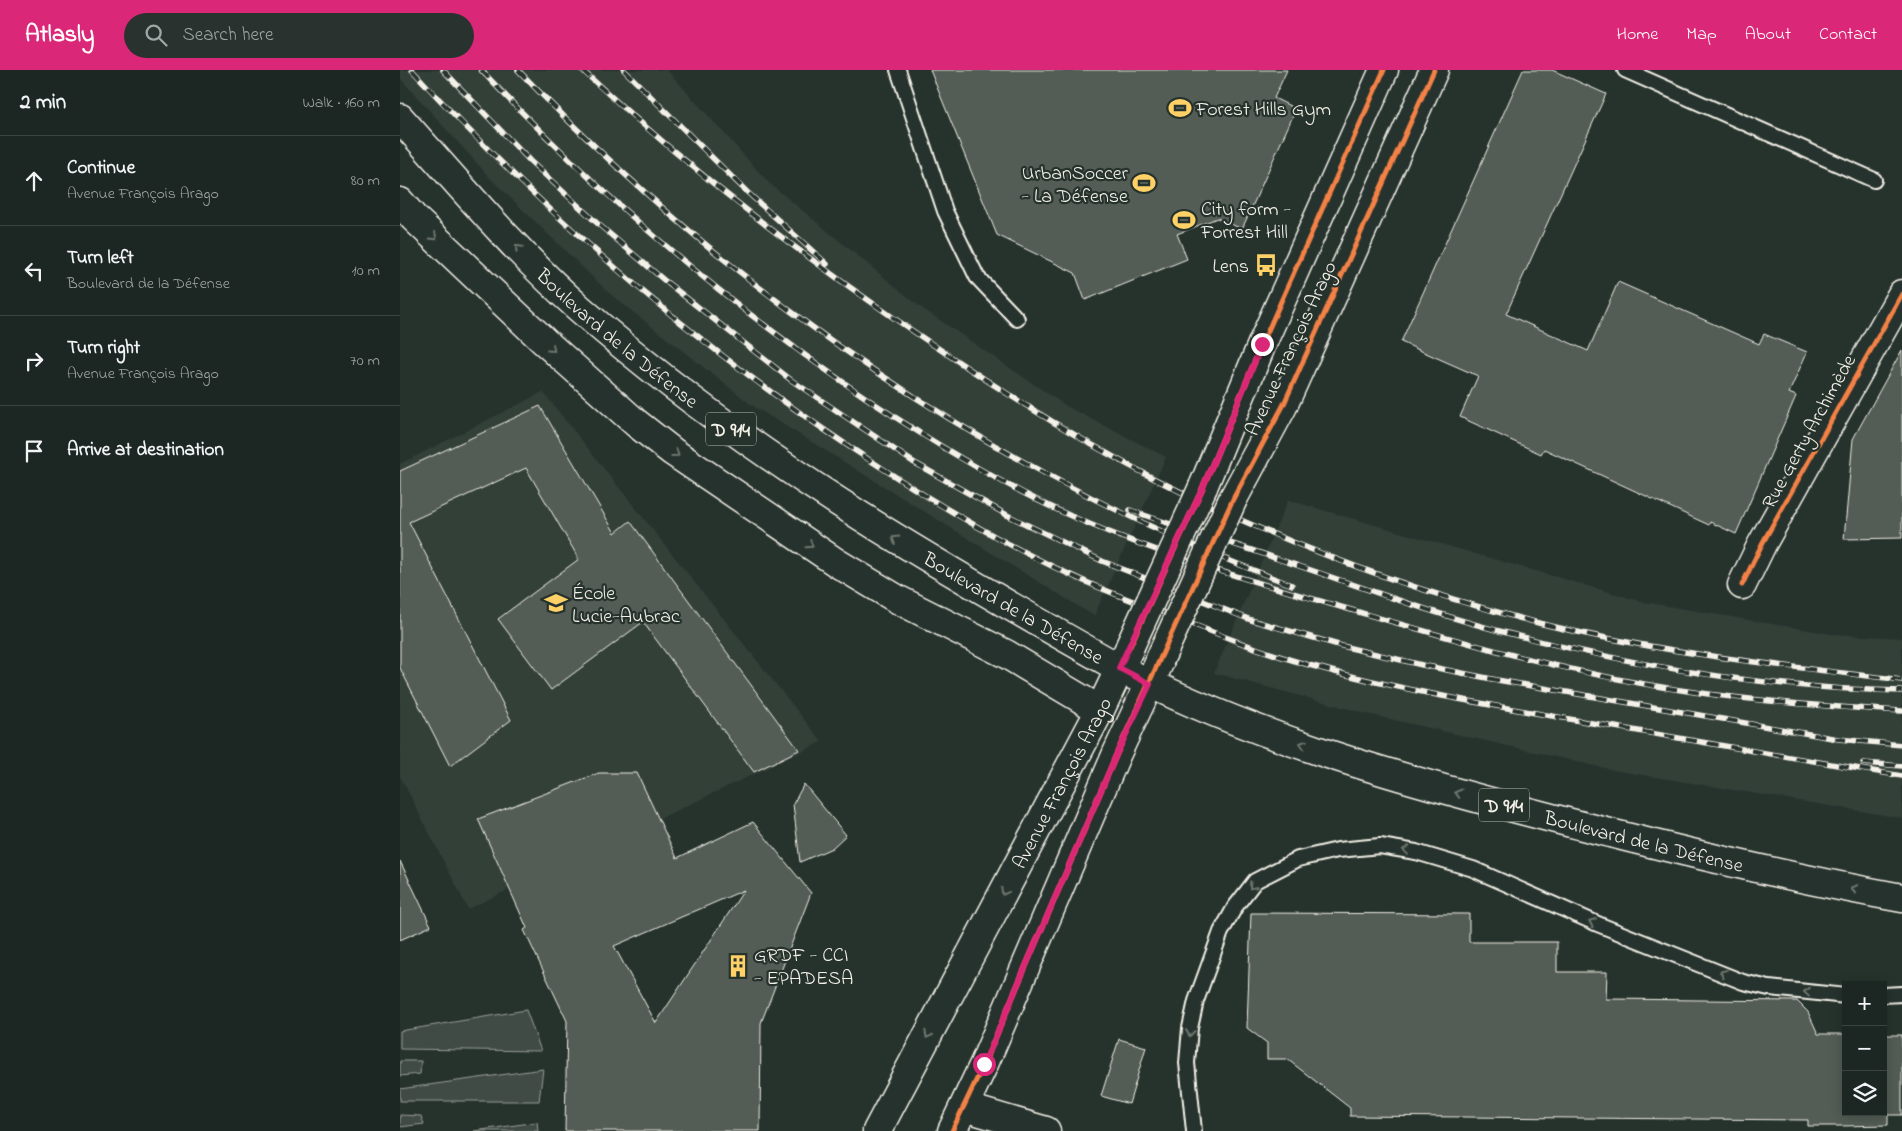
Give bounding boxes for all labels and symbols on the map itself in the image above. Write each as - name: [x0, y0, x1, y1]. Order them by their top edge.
- sports icon: Forest Hills Gym: [1167, 95, 1193, 121]
- place label: Forest Hills Gym: [1195, 96, 1331, 125]
- place label: UrbanSoccer - La Défense: [1021, 160, 1129, 212]
- sports icon: UrbanSoccer - La Défense: [1131, 170, 1157, 196]
- place label: City form - Forrest Hill: [1200, 196, 1291, 248]
- sports icon: City form - Forrest Hill: [1171, 207, 1197, 233]
- one-way arrow: [428, 231, 437, 240]
- one-way arrow: [515, 244, 524, 253]
- bus stop icon: Lens: [1253, 252, 1279, 278]
- place label: Lens: [1213, 253, 1249, 282]
- street label: Avenue François Arago: [1239, 257, 1346, 442]
- street label: Boulevard de la Défense: [528, 262, 703, 417]
- route end: [1251, 333, 1274, 356]
- one-way arrow: [547, 343, 556, 352]
- street label: Rue Gerty Archimède: [1756, 350, 1865, 515]
- road number: D 914: [706, 412, 756, 446]
- one-way arrow: [670, 448, 680, 457]
- one-way arrow: [891, 535, 900, 545]
- one-way arrow: [805, 539, 814, 549]
- street label: Boulevard de la Défense: [916, 545, 1108, 673]
- place label: École Lucie-Aubrac: [572, 580, 680, 632]
- school or university icon: École Lucie-Aubrac: [543, 590, 569, 616]
- street label: Avenue François Arago: [1006, 693, 1121, 875]
- one-way arrow: [1299, 740, 1308, 750]
- one-way arrow: [1455, 788, 1463, 798]
- road number: D 914: [1479, 788, 1529, 822]
- street label: Boulevard de la Défense: [1540, 804, 1746, 882]
- one-way arrow: [1401, 845, 1409, 856]
- one-way arrow: [1249, 880, 1258, 889]
- one-way arrow: [1850, 885, 1858, 895]
- one-way arrow: [1000, 886, 1010, 895]
- one-way arrow: [1588, 917, 1597, 928]
- place label: GRDF - CCI - EPADESA: [754, 942, 853, 994]
- building icon: GRDF - CCI - EPADESA: [725, 953, 751, 979]
- one-way arrow: [1719, 969, 1728, 980]
- one-way arrow: [1803, 987, 1811, 998]
- one-way arrow: [924, 1030, 934, 1039]
- one-way arrow: [1185, 1030, 1196, 1038]
- route start: [973, 1053, 996, 1076]

